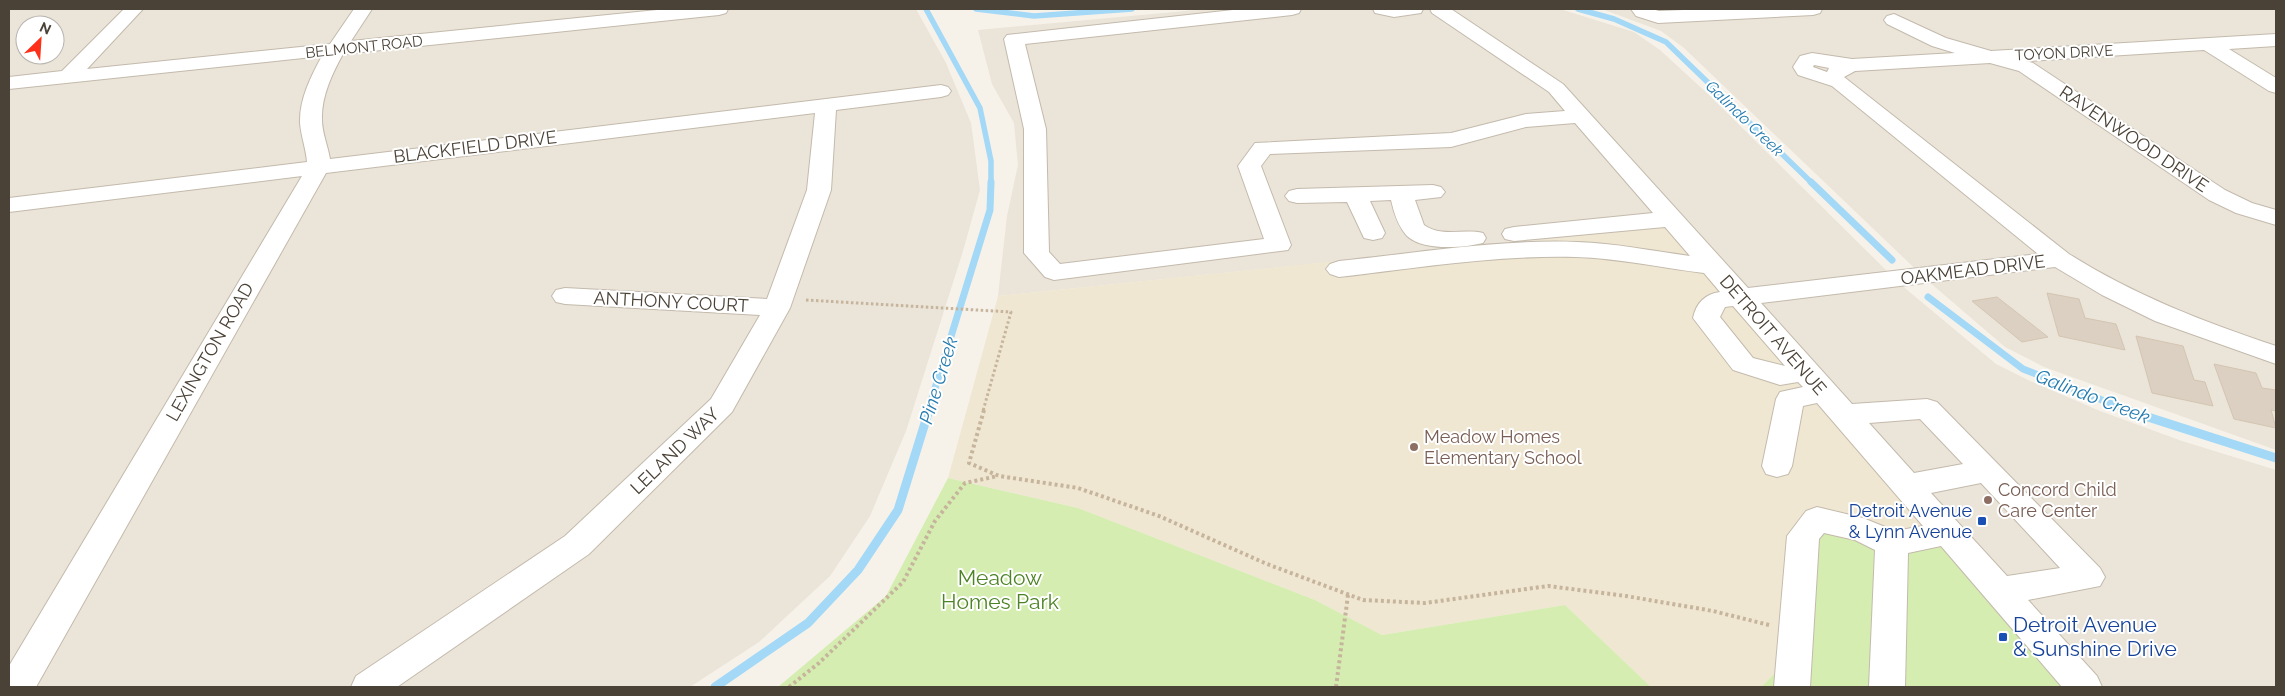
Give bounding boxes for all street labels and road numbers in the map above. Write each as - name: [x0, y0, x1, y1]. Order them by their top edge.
- street label: BELMONT ROAD: [304, 32, 424, 62]
- street label: TOYON DRIVE: [2014, 41, 2114, 65]
- street label: RAVENWOOD DRIVE: [2056, 81, 2213, 196]
- street label: BLACKFIELD DRIVE: [392, 126, 558, 167]
- street label: OAKMEAD DRIVE: [1899, 250, 2046, 289]
- street label: DETROIT AVENUE: [1716, 271, 1831, 399]
- street label: LEXINGTON ROAD: [161, 279, 258, 425]
- street label: ANTHONY COURT: [593, 287, 749, 316]
- street label: LELAND WAY: [626, 403, 724, 498]

